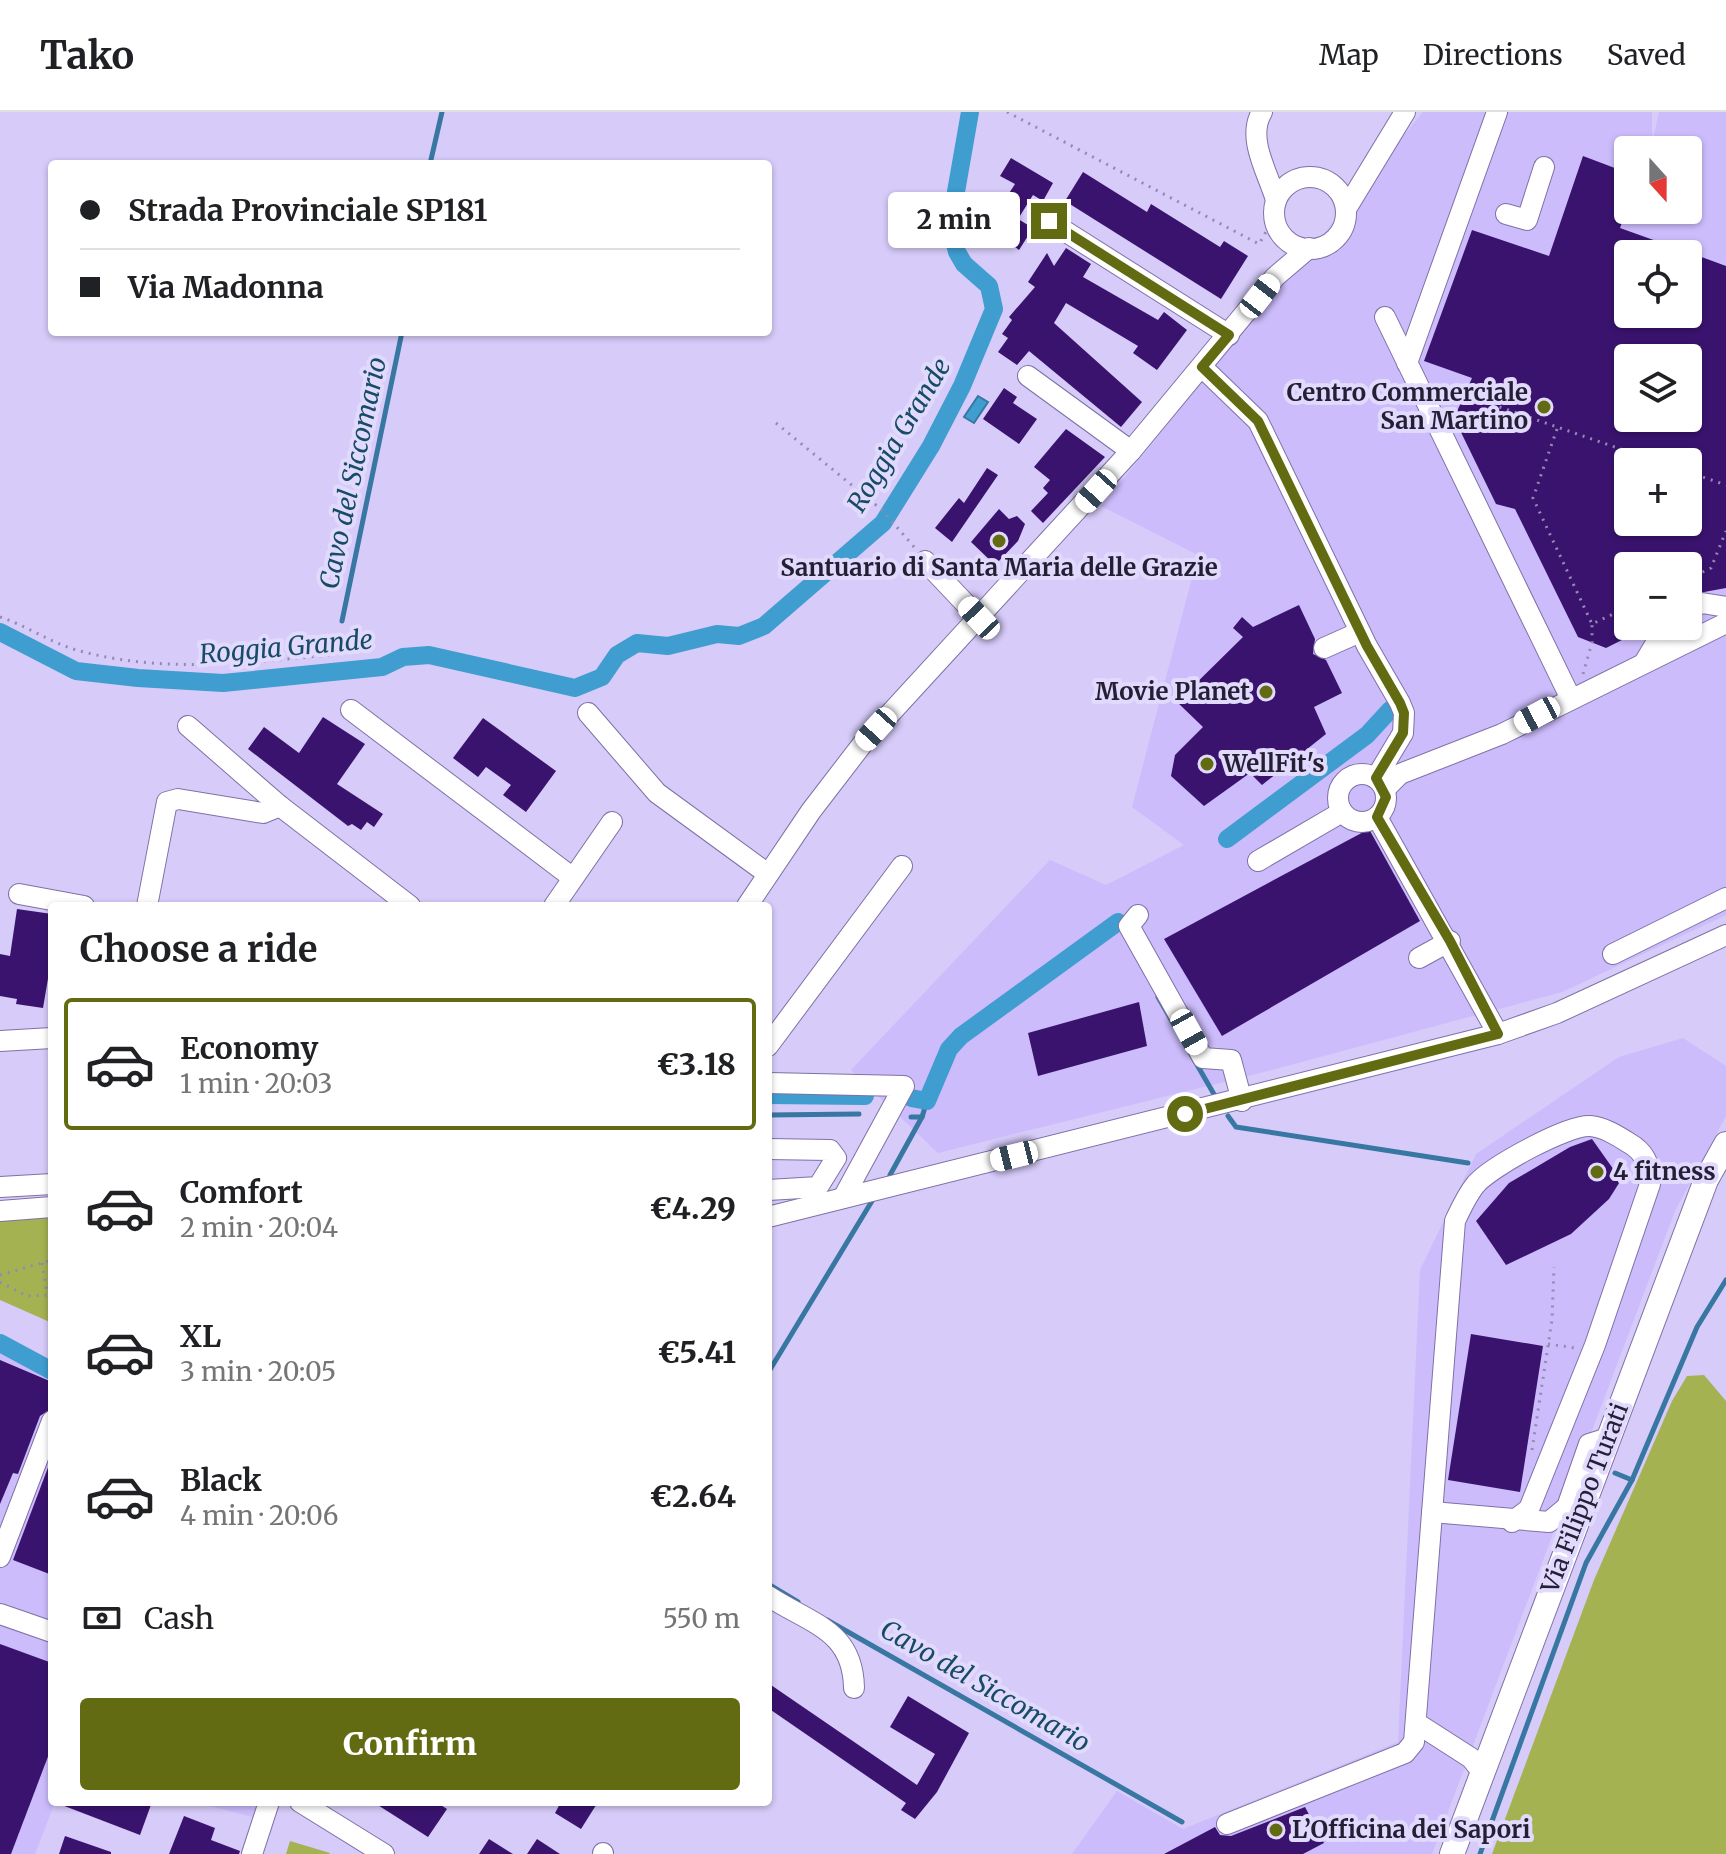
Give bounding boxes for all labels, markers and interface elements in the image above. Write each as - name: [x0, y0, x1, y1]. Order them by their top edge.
- text: Tako: [40, 32, 134, 79]
- text: Map: [1319, 37, 1379, 73]
- text: Directions: [1423, 37, 1563, 73]
- text: Saved: [1607, 37, 1686, 73]
- north arrow: [1614, 136, 1702, 224]
- map controls: [1614, 136, 1702, 640]
- text: Strada Provinciale SP181: [128, 191, 488, 229]
- callout: 2 min: [889, 193, 1021, 249]
- text: 2 min: [917, 203, 991, 236]
- route end: [1031, 203, 1067, 239]
- button: locate: [1614, 240, 1702, 328]
- text: Via Madonna: [128, 268, 324, 306]
- car: [1236, 270, 1284, 322]
- button: layers: [1614, 344, 1702, 432]
- water label: Roggia Grande: [840, 352, 957, 518]
- water label: Cavo del Siccomario: [312, 354, 393, 592]
- place label: Centro Commerciale San Martino: [1287, 377, 1528, 436]
- marker: Centro Commerciale San Martino: [1535, 398, 1553, 416]
- button: +: [1614, 448, 1702, 536]
- car: [1071, 465, 1121, 517]
- marker: Santuario di Santa Maria delle Grazie: [990, 532, 1008, 550]
- place label: Santuario di Santa Maria delle Grazie: [780, 552, 1218, 583]
- button: −: [1614, 552, 1702, 640]
- car: [954, 592, 1004, 644]
- water label: Roggia Grande: [198, 622, 374, 671]
- place label: Movie Planet: [1095, 676, 1250, 707]
- marker: Movie Planet: [1257, 683, 1275, 701]
- car: [1510, 693, 1564, 737]
- car: [851, 703, 901, 755]
- place label: WellFit's: [1222, 748, 1325, 779]
- marker: WellFit's: [1198, 755, 1216, 773]
- text: Choose a ride: [80, 927, 317, 972]
- car: [1167, 1005, 1211, 1059]
- icon: car: [84, 1028, 156, 1100]
- text: Economy: [180, 1029, 318, 1067]
- text: €3.18: [656, 1045, 736, 1083]
- text: 1 min · 20:03: [180, 1067, 332, 1100]
- route start: [1167, 1096, 1203, 1132]
- car: [988, 1139, 1040, 1173]
- place label: 4 fitness: [1613, 1156, 1716, 1187]
- marker: 4 fitness: [1588, 1163, 1606, 1181]
- icon: car: [84, 1172, 156, 1244]
- text: Comfort: [180, 1173, 303, 1211]
- text: €4.29: [650, 1189, 736, 1227]
- text: 2 min · 20:04: [180, 1211, 338, 1244]
- icon: car: [84, 1316, 156, 1388]
- text: XL: [180, 1317, 221, 1355]
- text: €5.41: [658, 1333, 736, 1371]
- text: 3 min · 20:05: [180, 1355, 336, 1388]
- street label: Via Filippo Turati: [1534, 1398, 1635, 1598]
- icon: car: [84, 1460, 156, 1532]
- text: Black: [180, 1461, 262, 1499]
- text: €2.64: [649, 1477, 736, 1515]
- text: 4 min · 20:06: [180, 1499, 339, 1532]
- icon: cash: [80, 1596, 124, 1640]
- text: Cash: [144, 1599, 214, 1637]
- text: 550 m: [663, 1602, 740, 1635]
- water label: Cavo del Siccomario: [875, 1612, 1096, 1759]
- button: Confirm: [80, 1698, 740, 1790]
- place label: L’Officina dei Sapori: [1292, 1814, 1531, 1845]
- marker: L’Officina dei Sapori: [1267, 1821, 1285, 1839]

